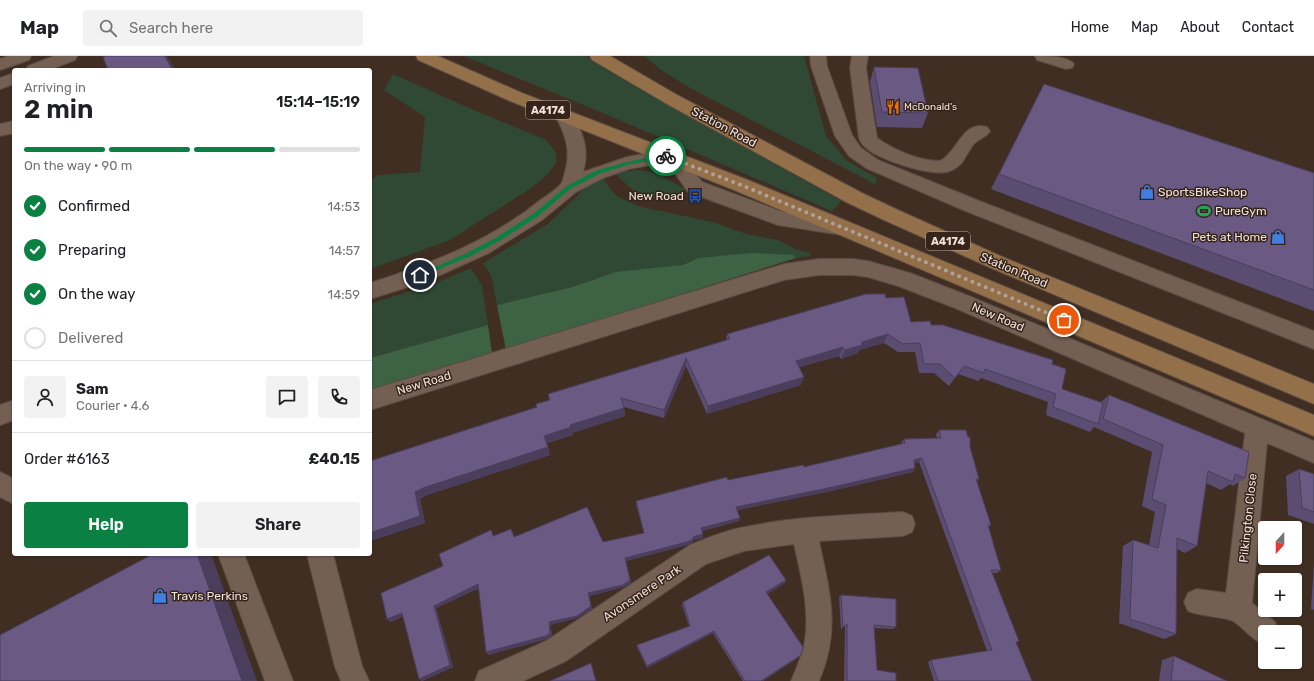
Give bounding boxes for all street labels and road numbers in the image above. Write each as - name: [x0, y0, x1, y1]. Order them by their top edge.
- road number: A4174: [526, 101, 570, 119]
- street label: Station Road: [689, 104, 759, 150]
- road number: A4174: [926, 232, 970, 250]
- street label: Station Road: [978, 250, 1050, 290]
- street label: New Road: [970, 300, 1026, 334]
- street label: New Road: [395, 368, 453, 398]
- street label: Pilkington Close: [1236, 473, 1260, 563]
- street label: Avonsmere Park: [600, 561, 684, 624]

